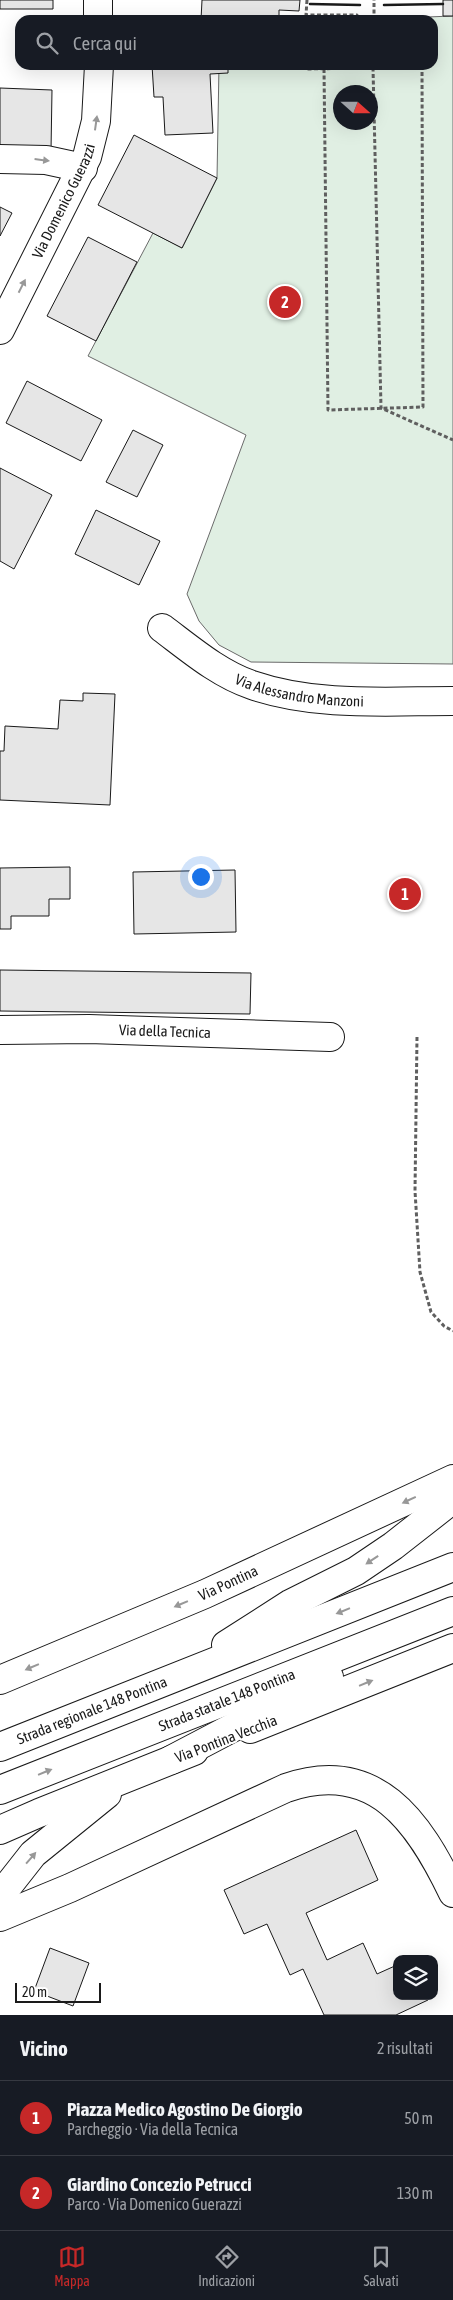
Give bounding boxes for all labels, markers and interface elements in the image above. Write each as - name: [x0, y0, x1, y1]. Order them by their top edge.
- search box: [15, 15, 438, 70]
- icon: search: [33, 29, 61, 57]
- text: Cerca qui: [73, 32, 137, 54]
- north arrow: [333, 85, 378, 130]
- one-way arrow: [92, 115, 100, 131]
- street label: Via Domenico Guerazzi: [28, 142, 98, 261]
- one-way arrow: [34, 156, 50, 164]
- one-way arrow: [18, 279, 26, 293]
- pin: 2: [269, 283, 301, 321]
- street label: Via Alessandro Manzoni: [233, 670, 364, 710]
- your location: [188, 864, 214, 890]
- pin: 1: [389, 875, 421, 913]
- street label: Via della Tecnica: [119, 1021, 211, 1041]
- one-way arrow: [402, 1496, 416, 1504]
- one-way arrow: [365, 1555, 379, 1565]
- street label: Via Pontina: [196, 1562, 260, 1604]
- one-way arrow: [174, 1601, 189, 1608]
- one-way arrow: [336, 1607, 350, 1615]
- one-way arrow: [24, 1663, 39, 1671]
- street label: Strada statale 148 Pontina: [156, 1665, 297, 1734]
- street label: Strada regionale 148 Pontina: [14, 1673, 169, 1747]
- one-way arrow: [359, 1679, 374, 1687]
- street label: Via Pontina Vecchia: [172, 1711, 279, 1766]
- one-way arrow: [38, 1768, 53, 1776]
- one-way arrow: [25, 1852, 36, 1865]
- map controls: [393, 1955, 438, 2000]
- button: layers: [393, 1955, 438, 2000]
- scale bar: [15, 1980, 101, 2003]
- text: 20 m: [22, 1984, 47, 2000]
- text: Vicino: [20, 2036, 68, 2060]
- text: 2 risultati: [377, 2039, 433, 2057]
- text: Piazza Medico Agostino De Giorgio: [67, 2098, 303, 2120]
- text: 1: [32, 2109, 40, 2127]
- text: 50 m: [404, 2109, 433, 2127]
- text: Parcheggio · Via della Tecnica: [67, 2120, 238, 2138]
- text: Giardino Concezio Petrucci: [67, 2173, 252, 2195]
- text: 2: [32, 2184, 40, 2202]
- text: 130 m: [397, 2184, 433, 2202]
- text: Parco · Via Domenico Guerazzi: [67, 2195, 242, 2213]
- tab: Mappa: [54, 2243, 90, 2289]
- tab: Indicazioni: [198, 2243, 255, 2289]
- tab: Salvati: [363, 2243, 399, 2289]

